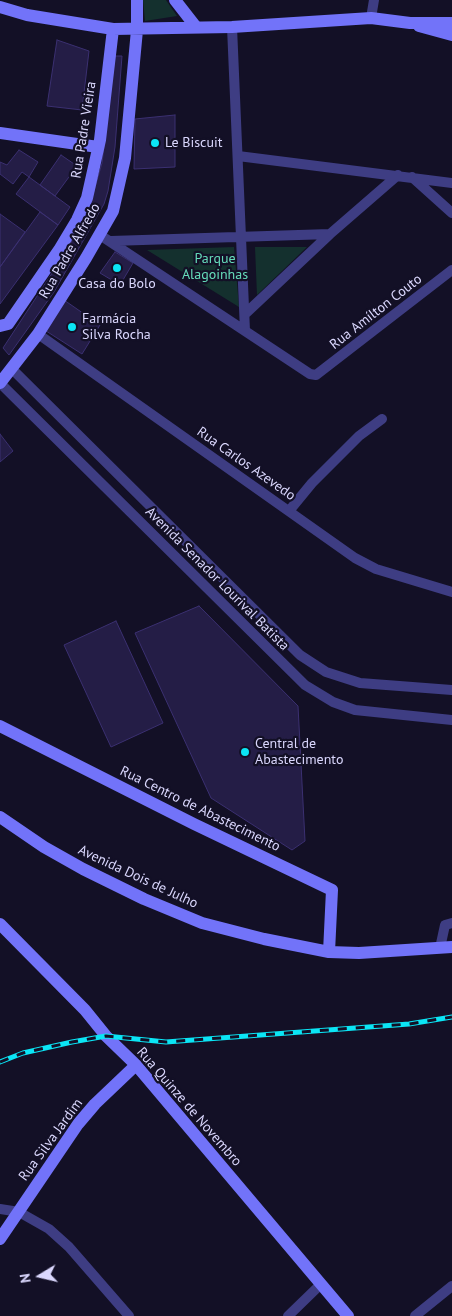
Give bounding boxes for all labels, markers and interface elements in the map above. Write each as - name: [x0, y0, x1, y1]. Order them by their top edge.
- street label: Rua Padre Vieira: [68, 80, 100, 180]
- place label: Le Biscuit: [165, 135, 222, 151]
- marker: Le Biscuit: [149, 137, 161, 149]
- street label: Rua Padre Alfredo: [36, 200, 104, 302]
- park label: Parque Alagoinhas: [182, 251, 248, 284]
- marker: Casa do Bolo: [111, 262, 123, 274]
- street label: Rua Amílton Couto: [327, 271, 425, 353]
- place label: Casa do Bolo: [78, 276, 156, 292]
- place label: Farmácia Silva Rocha: [82, 311, 151, 344]
- marker: Farmácia Silva Rocha: [66, 321, 78, 333]
- street label: Rua Carlos Azevedo: [193, 424, 299, 504]
- street label: Avenida Senador Lourival Batista: [142, 504, 292, 654]
- place label: Central de Abastecimento: [255, 736, 343, 769]
- marker: Central de Abastecimento: [239, 746, 251, 758]
- street label: Rua Centro de Abastecimento: [117, 763, 283, 855]
- street label: Avenida Dois de Julho: [75, 842, 201, 912]
- street label: Rua Quinze de Novembro: [133, 1044, 245, 1170]
- street label: Rua Silva Jardim: [16, 1096, 86, 1184]
- north arrow: [15, 1251, 65, 1301]
- text: N: [16, 1272, 35, 1284]

